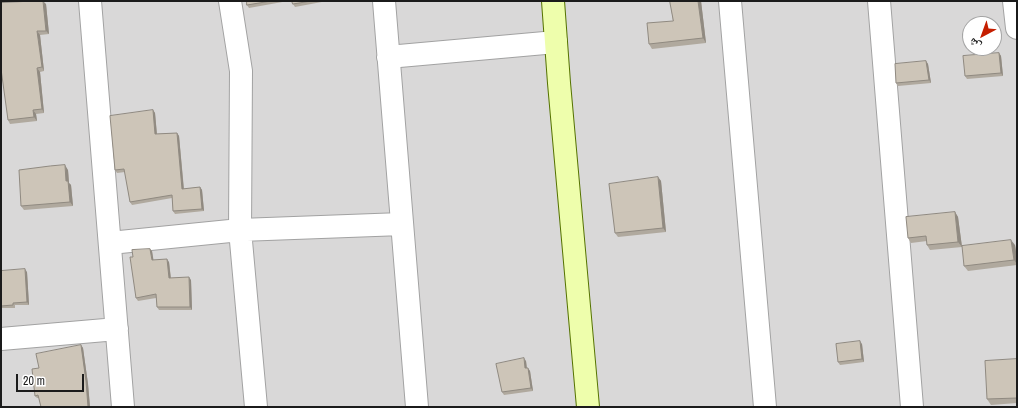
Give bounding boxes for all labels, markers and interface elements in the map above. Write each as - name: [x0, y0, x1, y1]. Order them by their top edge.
- north arrow: [962, 16, 1002, 56]
- text: ش: [966, 35, 984, 53]
- scale bar: [18, 366, 86, 392]
- text: 20 m: [23, 373, 45, 389]

